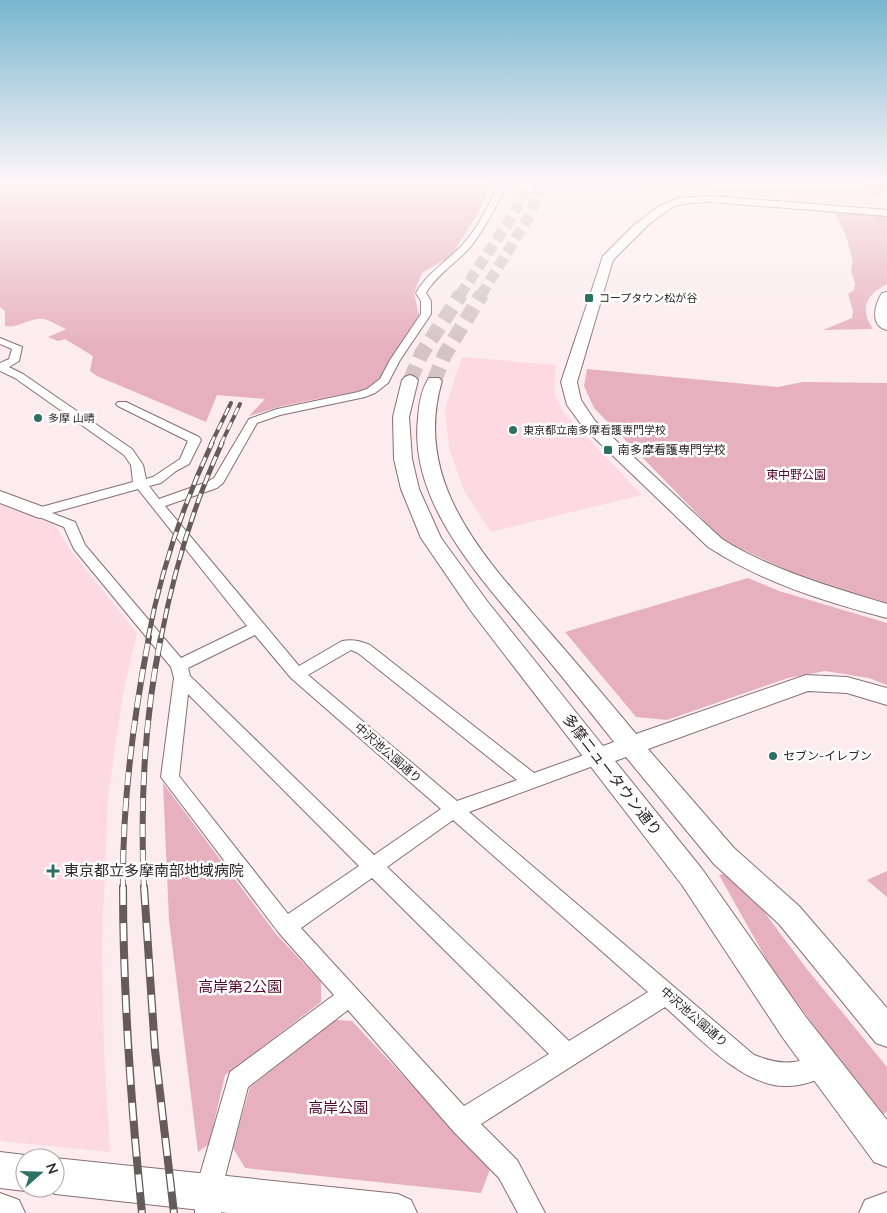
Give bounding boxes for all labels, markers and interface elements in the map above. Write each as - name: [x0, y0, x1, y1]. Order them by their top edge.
- place label: コープタウン松が谷: [599, 291, 697, 306]
- marker: コープタウン松が谷: [583, 292, 595, 304]
- place label: 多摩 山晴: [48, 411, 95, 426]
- marker: 多摩 山晴: [32, 412, 44, 424]
- place label: 東京都立南多摩看護専門学校: [523, 423, 666, 438]
- marker: 東京都立南多摩看護専門学校: [507, 424, 519, 436]
- place label: 南多摩看護専門学校: [618, 442, 726, 458]
- marker: 南多摩看護専門学校: [602, 444, 614, 456]
- park label: 東中野公園: [766, 467, 826, 483]
- street label: 多摩ニュータウン通り: [558, 710, 666, 840]
- street label: 中沢池公園通り: [351, 719, 425, 787]
- place label: セブン-イレブン: [783, 748, 872, 764]
- marker: セブン-イレブン: [767, 750, 779, 762]
- place label: 東京都立多摩南部地域病院: [64, 861, 244, 881]
- marker: 東京都立多摩南部地域病院: [46, 864, 60, 878]
- park label: 高岸第2公園: [198, 977, 282, 997]
- street label: 中沢池公園通り: [657, 983, 731, 1051]
- park label: 高岸公園: [308, 1098, 368, 1118]
- north arrow: [15, 1148, 65, 1198]
- text: N: [41, 1161, 62, 1177]

